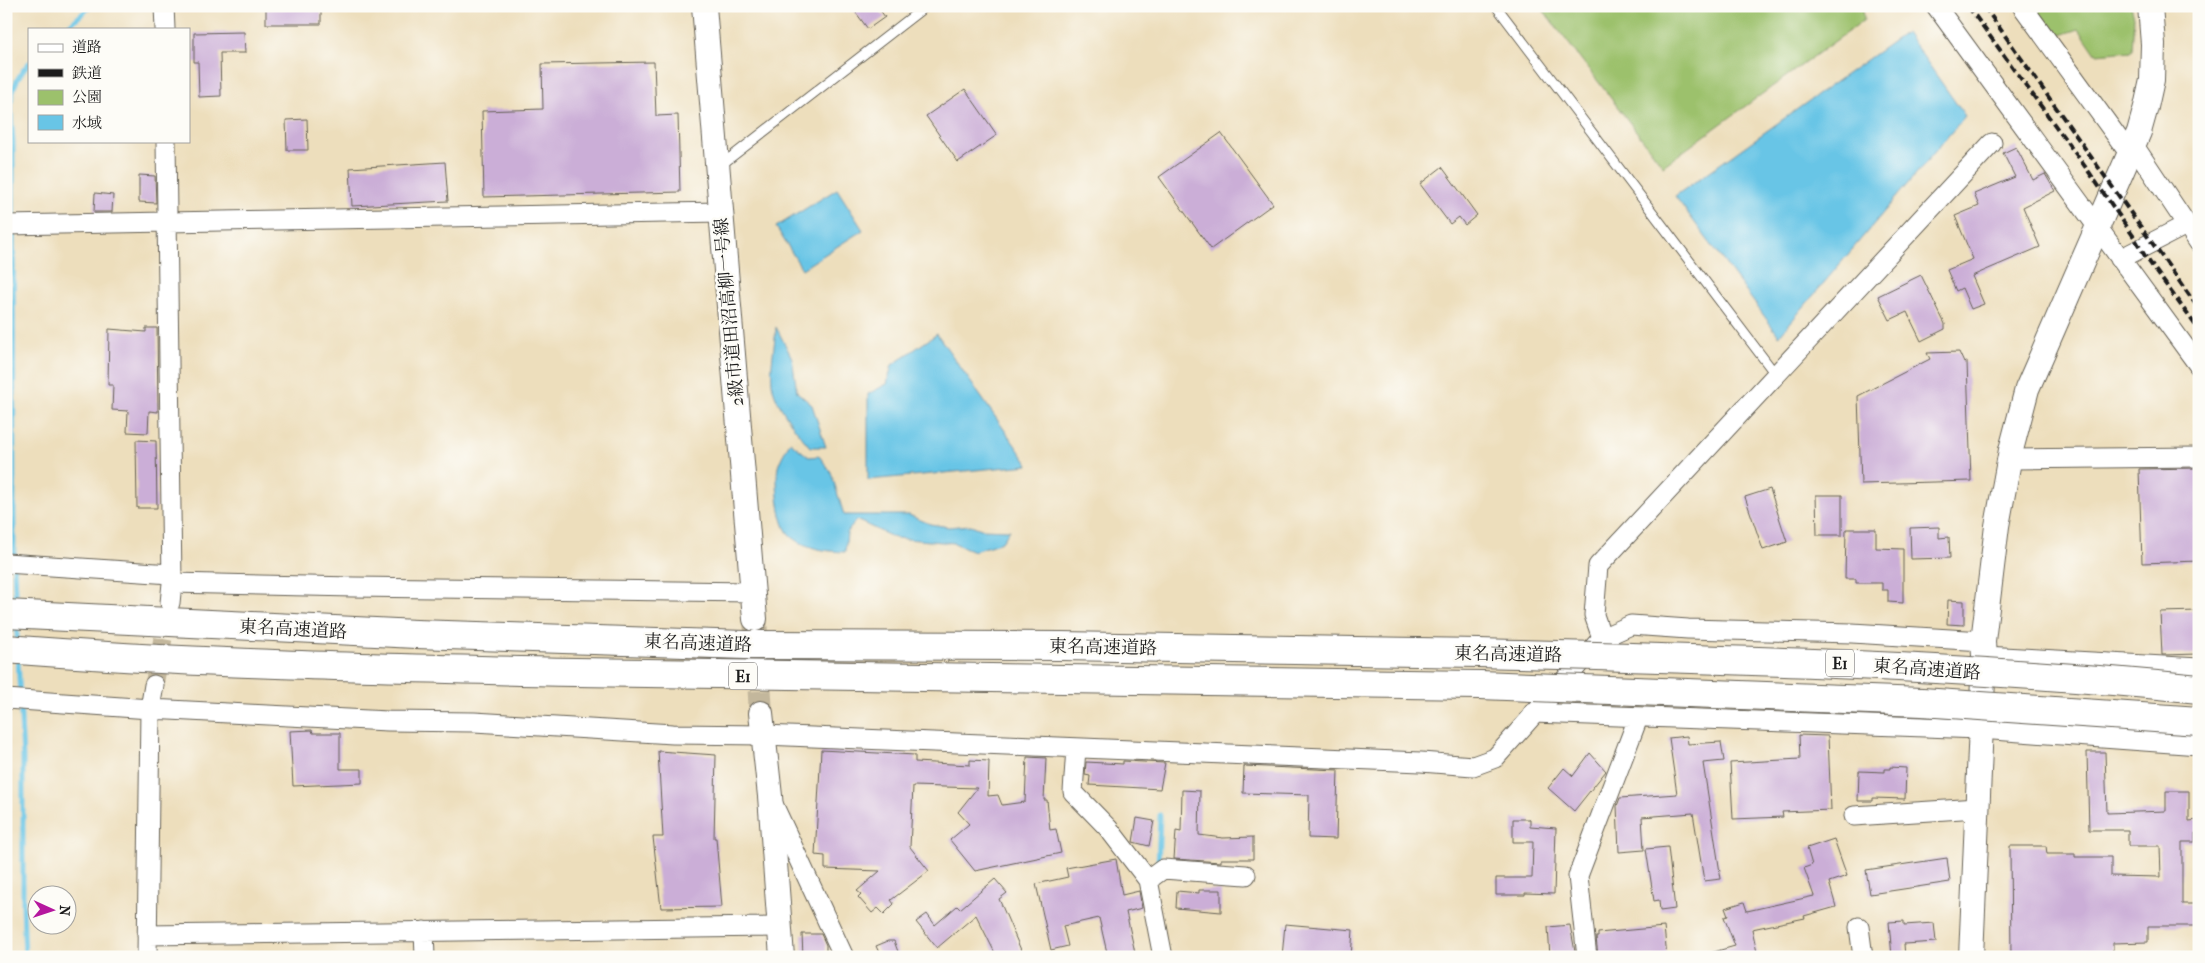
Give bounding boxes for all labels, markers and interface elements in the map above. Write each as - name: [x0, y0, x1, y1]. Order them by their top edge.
- legend: [28, 28, 190, 142]
- text: 道路: [72, 38, 102, 56]
- text: 鉄道: [72, 64, 102, 82]
- text: 公園: [72, 88, 102, 106]
- text: 水域: [72, 114, 102, 132]
- street label: 2級市道田沼高柳一号線: [711, 217, 748, 407]
- street label: 東名高速道路: [238, 616, 347, 643]
- street label: 東名高速道路: [644, 631, 752, 656]
- street label: 東名高速道路: [1049, 636, 1157, 659]
- street label: 東名高速道路: [1454, 643, 1562, 666]
- road number: E1: [1826, 650, 1854, 676]
- street label: 東名高速道路: [1872, 655, 1982, 684]
- road number: E1: [729, 662, 757, 689]
- north arrow: [28, 886, 78, 936]
- text: N: [56, 905, 73, 917]

